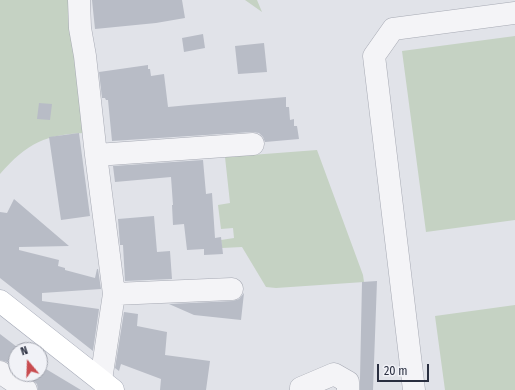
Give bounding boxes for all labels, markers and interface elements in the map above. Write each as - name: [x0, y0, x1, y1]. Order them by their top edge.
- north arrow: [8, 342, 48, 382]
- text: N: [19, 344, 29, 358]
- scale bar: [379, 356, 431, 382]
- text: 20 m: [384, 364, 408, 378]

